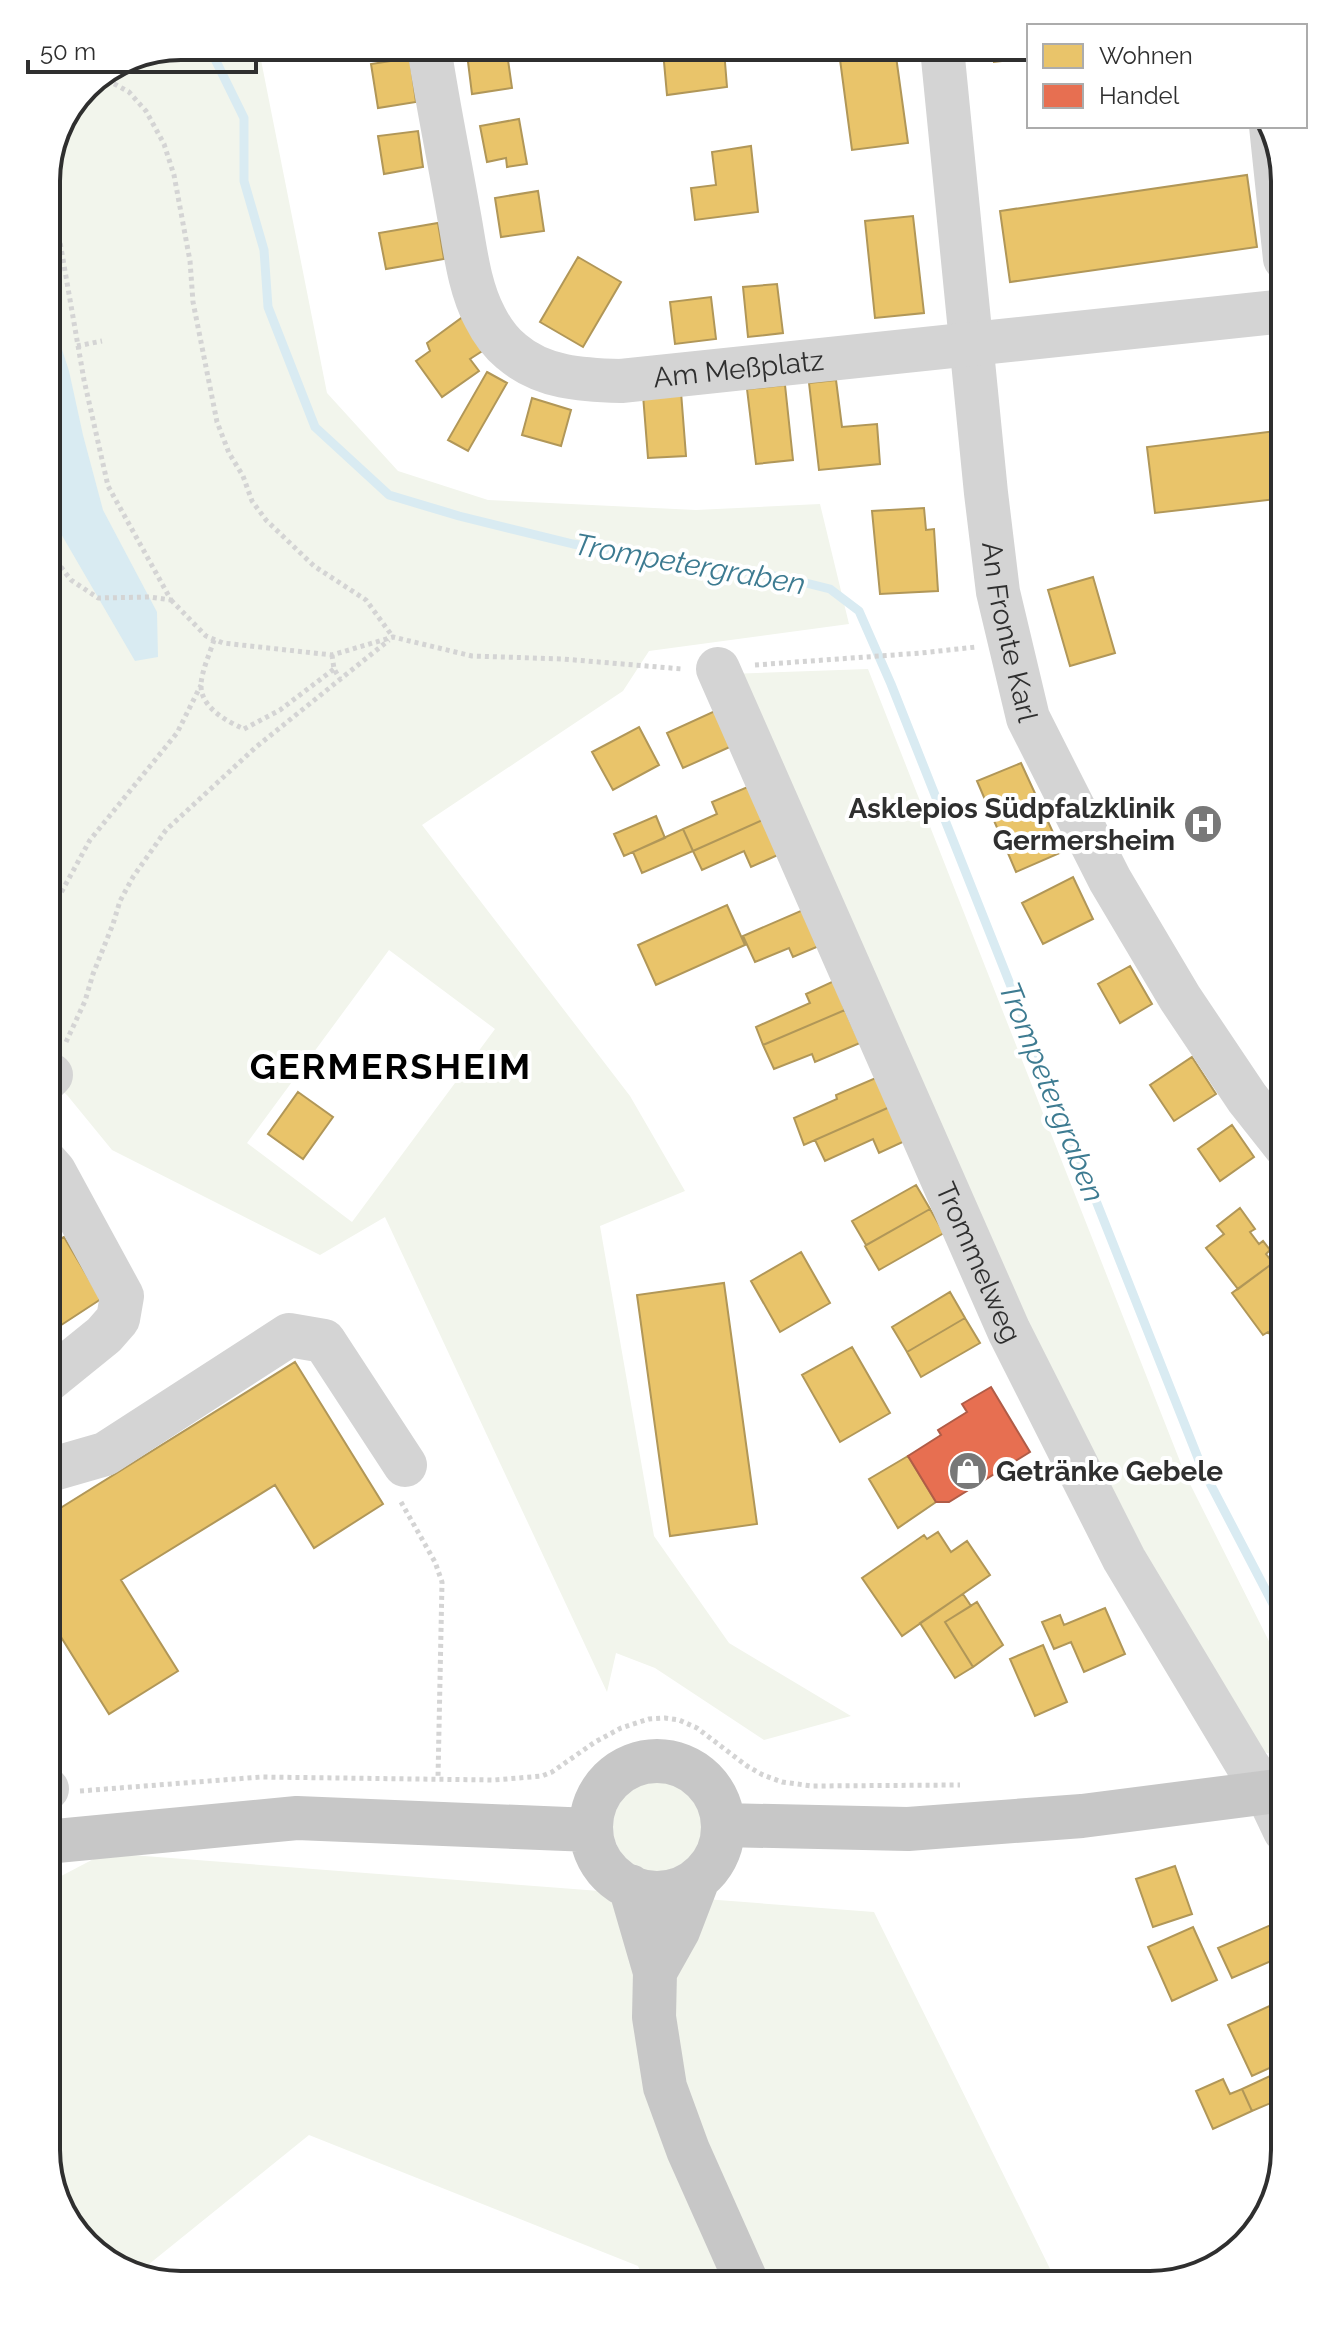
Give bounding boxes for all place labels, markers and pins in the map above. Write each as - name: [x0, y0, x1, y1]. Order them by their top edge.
- place label: Asklepios Südpfalzklinik Germersheim: [848, 792, 1175, 857]
- hospital icon: Asklepios Südpfalzklinik Germersheim: [1182, 803, 1224, 845]
- shop icon: Getränke Gebele: [947, 1450, 989, 1492]
- place label: Getränke Gebele: [996, 1455, 1223, 1488]

